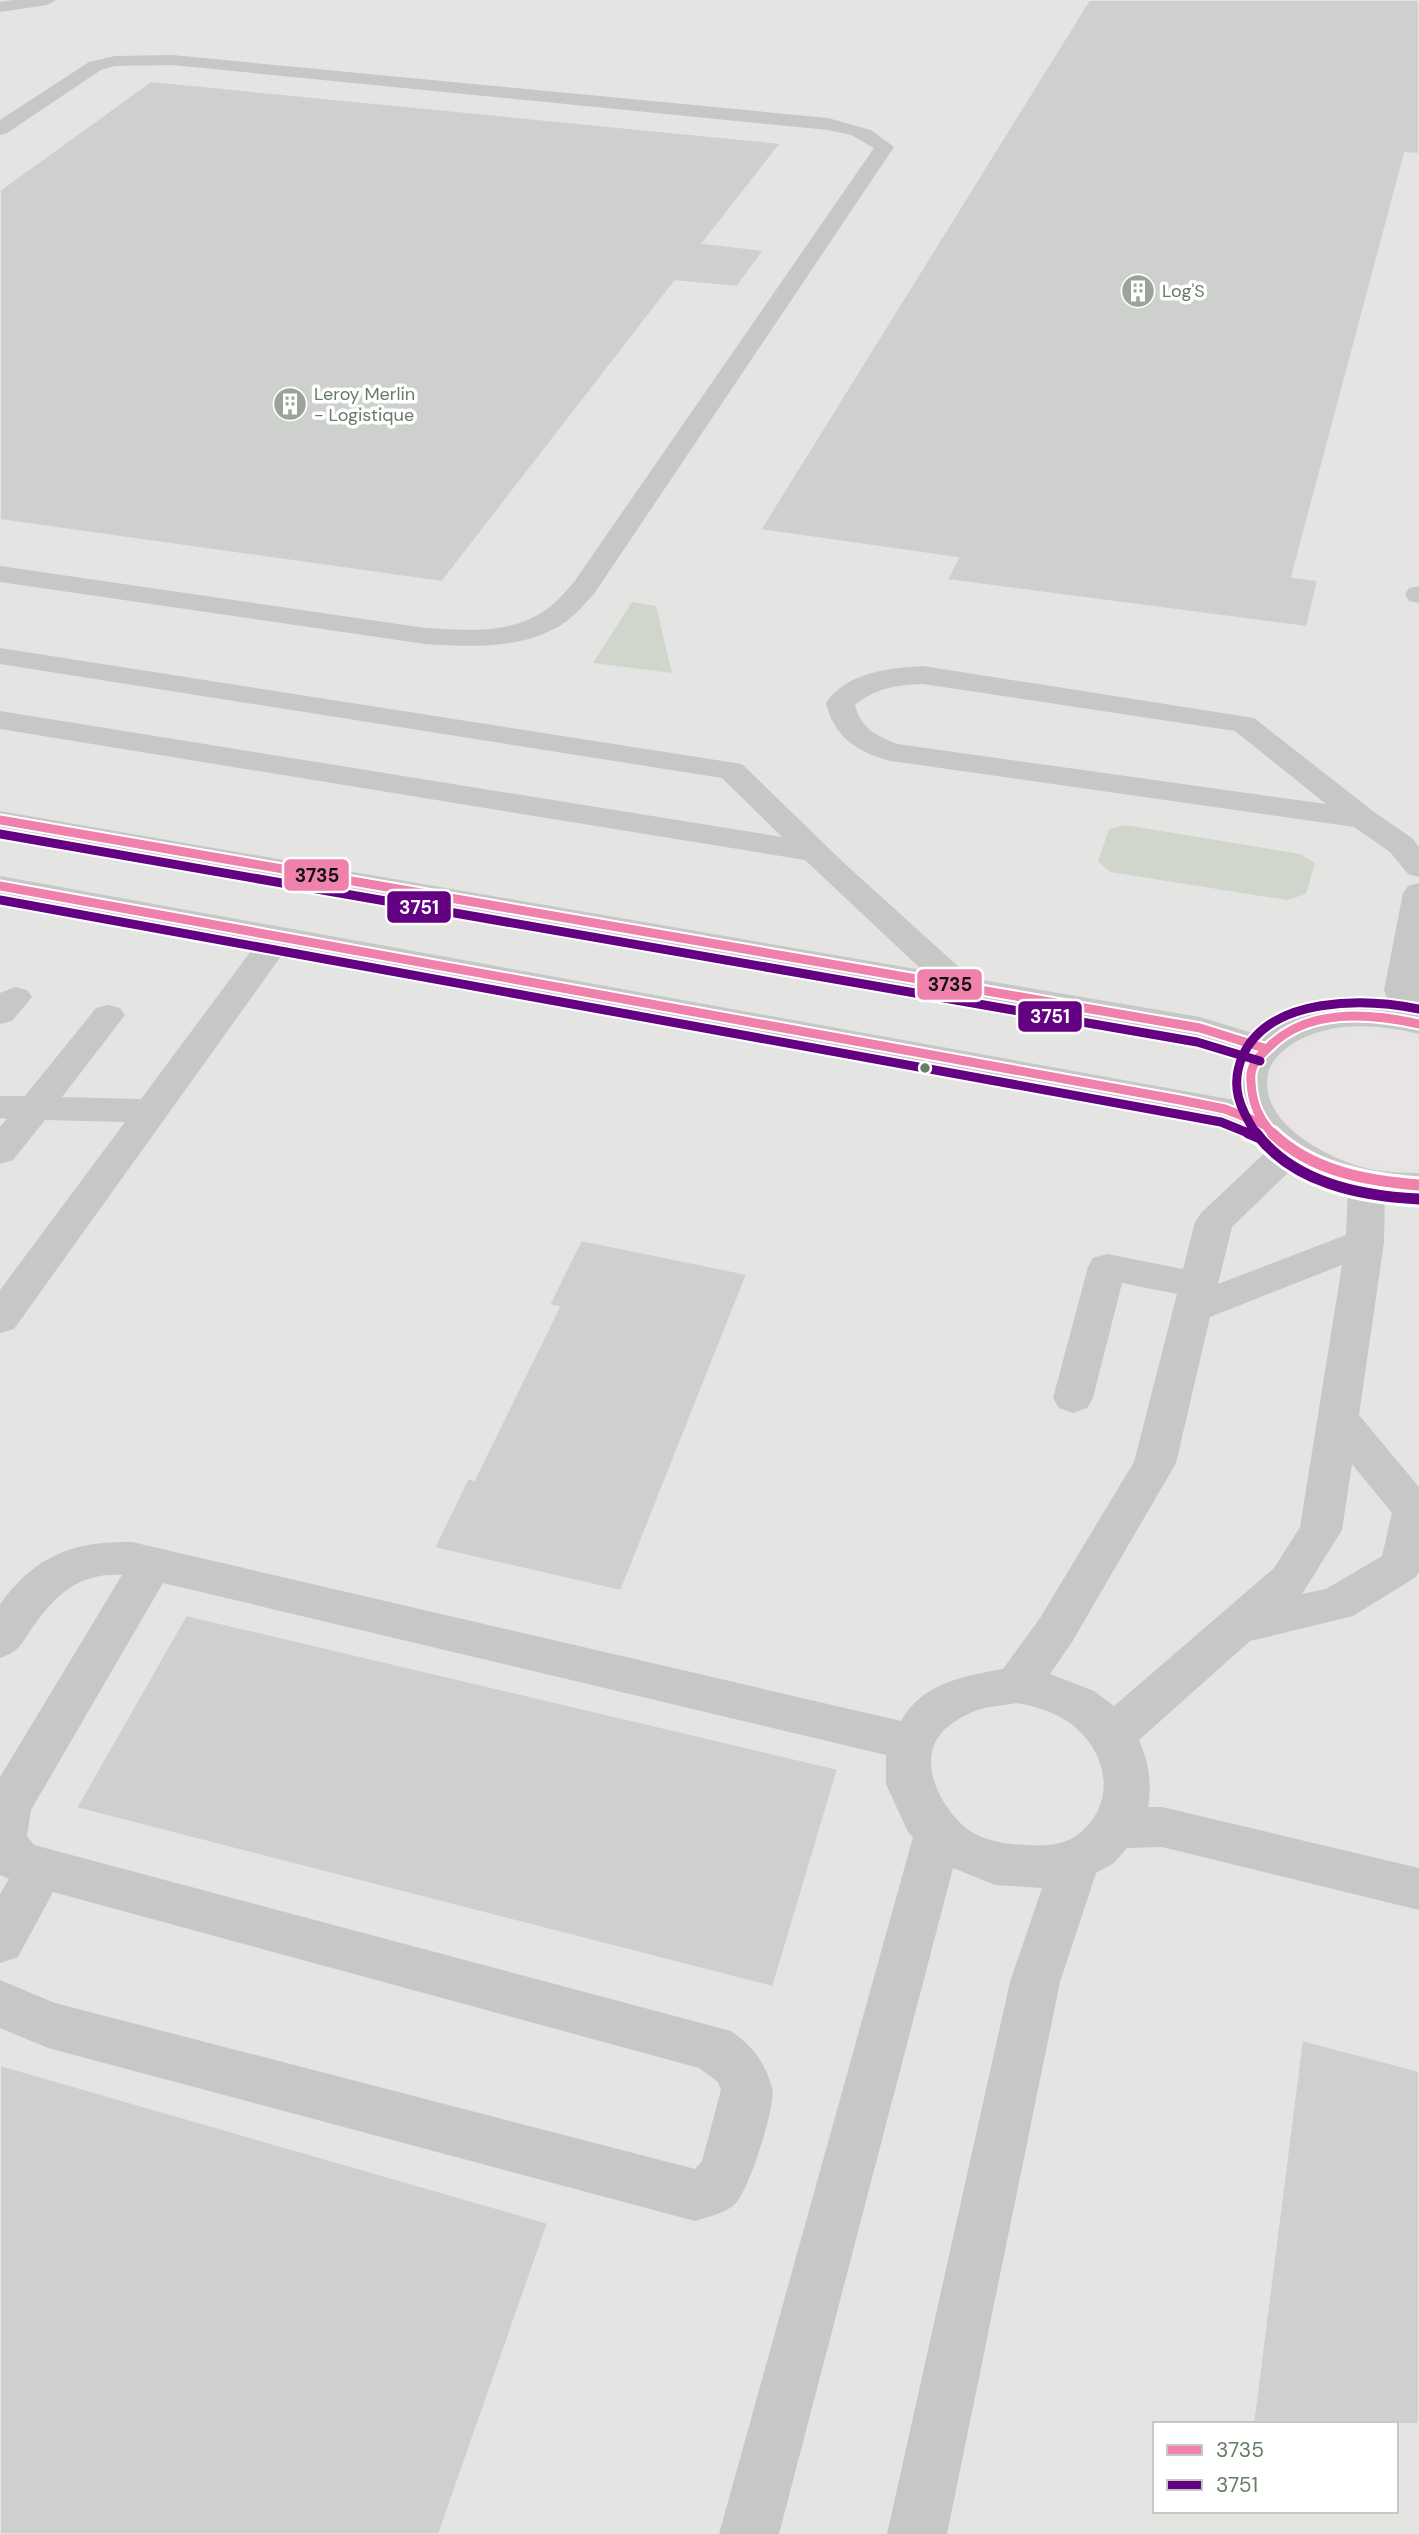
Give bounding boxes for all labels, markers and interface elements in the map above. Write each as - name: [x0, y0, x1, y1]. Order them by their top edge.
- building icon: Log'S: [1119, 272, 1157, 310]
- place label: Log'S: [1162, 279, 1205, 303]
- place label: Leroy Merlin - Logistique: [314, 382, 415, 427]
- building icon: Leroy Merlin - Logistique: [271, 385, 309, 423]
- line badge: 3735: [283, 858, 350, 892]
- text: 3735: [295, 863, 339, 888]
- line badge: 3751: [386, 890, 452, 924]
- text: 3751: [399, 895, 439, 920]
- line badge: 3735: [916, 968, 983, 1001]
- text: 3735: [928, 972, 972, 997]
- line badge: 3751: [1017, 1000, 1083, 1033]
- text: 3751: [1030, 1004, 1070, 1029]
- unlabelled marker: [918, 1061, 932, 1075]
- legend: [1153, 2422, 1398, 2513]
- text: 3735: [1216, 2436, 1264, 2464]
- text: 3751: [1216, 2471, 1258, 2499]

